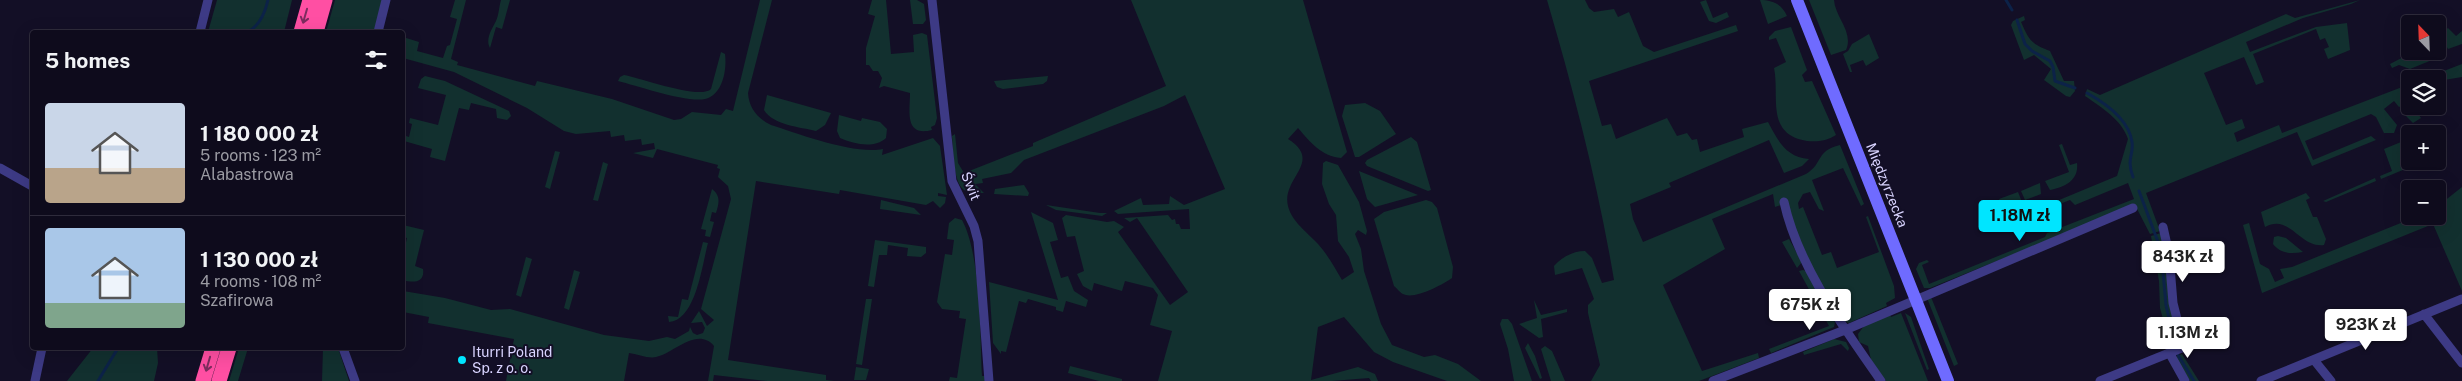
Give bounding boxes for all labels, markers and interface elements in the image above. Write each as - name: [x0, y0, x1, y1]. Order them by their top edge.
- one-way arrow: [300, 8, 310, 24]
- north arrow: [2401, 15, 2446, 60]
- map controls: [2401, 15, 2446, 225]
- icon: filters: [362, 46, 390, 74]
- text: 5 homes: [45, 48, 130, 73]
- button: layers: [2401, 70, 2446, 115]
- text: 1 180 000 zł: [200, 121, 318, 146]
- icon: home: [85, 123, 145, 183]
- button: +: [2401, 125, 2446, 170]
- street label: Międzyrzecka: [1863, 141, 1911, 229]
- text: 5 rooms · 123 m²: [200, 146, 321, 165]
- text: Alabastrowa: [200, 165, 294, 184]
- street label: Świt: [958, 169, 986, 203]
- button: −: [2401, 180, 2446, 225]
- pin: 1.18M zł: [1968, 200, 2072, 242]
- text: 1.18M zł: [1990, 206, 2050, 225]
- pin: 843K zł: [2137, 240, 2229, 283]
- text: 1 130 000 zł: [200, 247, 318, 272]
- text: 843K zł: [2153, 247, 2213, 266]
- icon: home: [85, 248, 145, 308]
- text: 4 rooms · 108 m²: [200, 272, 321, 291]
- pin: 675K zł: [1764, 288, 1856, 331]
- text: Szafirowa: [200, 291, 273, 310]
- text: 675K zł: [1780, 295, 1840, 314]
- pin: 923K zł: [2320, 308, 2412, 351]
- text: 923K zł: [2336, 315, 2396, 334]
- pin: 1.13M zł: [2136, 316, 2240, 359]
- text: 1.13M zł: [2158, 323, 2218, 342]
- place label: Iturri Poland Sp. z o. o.: [472, 344, 552, 376]
- marker: Iturri Poland Sp. z o. o.: [456, 354, 468, 366]
- one-way arrow: [203, 356, 213, 372]

